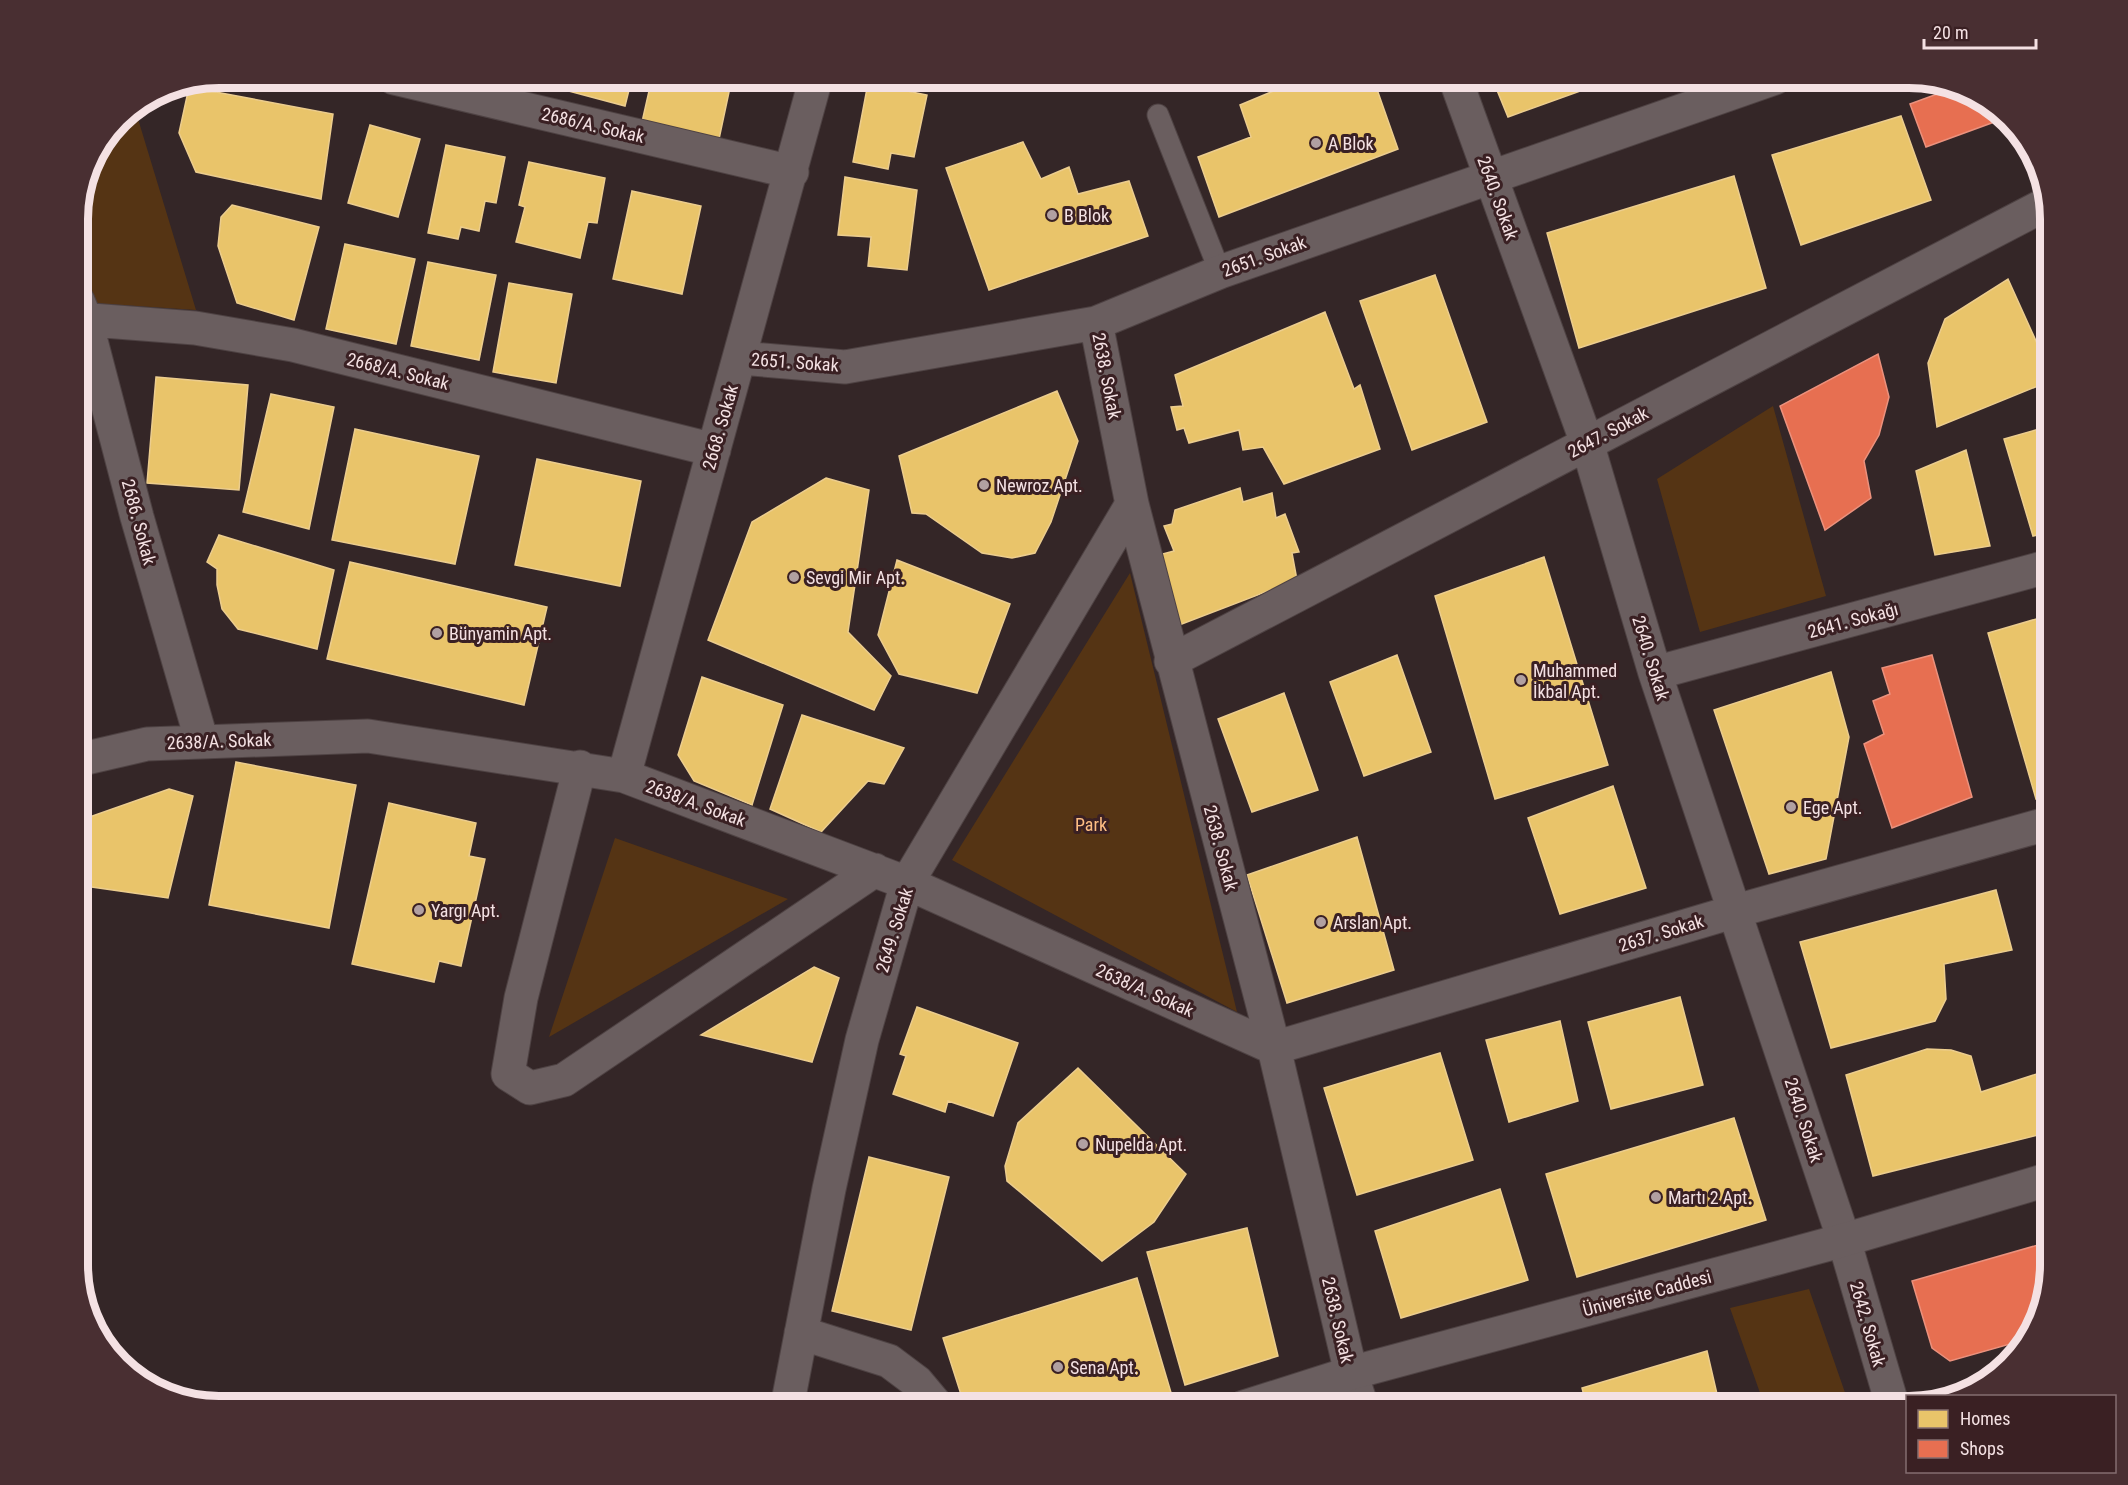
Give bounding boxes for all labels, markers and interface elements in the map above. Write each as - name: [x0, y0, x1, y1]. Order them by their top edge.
- scale bar: [1924, 12, 2036, 50]
- text: 20 m: [1933, 22, 1968, 43]
- street label: 2686/A. Sokak: [540, 103, 646, 147]
- place label: A Blok: [1328, 133, 1374, 154]
- marker: A Blok: [1309, 136, 1323, 150]
- street label: 2640. Sokak: [1473, 153, 1523, 243]
- place label: B Blok: [1064, 205, 1109, 226]
- marker: B Blok: [1045, 208, 1059, 222]
- street label: 2651. Sokak: [1219, 231, 1309, 281]
- street label: 2638. Sokak: [1088, 331, 1126, 421]
- street label: 2668/A. Sokak: [345, 348, 451, 394]
- street label: 2651. Sokak: [751, 348, 839, 376]
- street label: 2668. Sokak: [698, 382, 742, 472]
- street label: 2647. Sokak: [1564, 402, 1652, 462]
- place label: Newroz Apt.: [996, 475, 1083, 496]
- street label: 2686. Sokak: [118, 477, 160, 567]
- marker: Newroz Apt.: [977, 478, 991, 492]
- place label: Sevgi Mir Apt.: [806, 567, 905, 588]
- marker: Sevgi Mir Apt.: [787, 570, 801, 584]
- street label: 2641. Sokağı: [1806, 598, 1900, 642]
- street label: 2640. Sokak: [1628, 613, 1674, 703]
- place label: Bünyamin Apt.: [449, 623, 552, 644]
- marker: Bünyamin Apt.: [430, 626, 444, 640]
- place label: Muhammed İkbal Apt.: [1533, 660, 1617, 702]
- marker: Muhammed İkbal Apt.: [1514, 673, 1528, 687]
- street label: 2638/A. Sokak: [166, 729, 272, 753]
- street label: 2638/A. Sokak: [643, 775, 749, 831]
- place label: Ege Apt.: [1803, 797, 1863, 818]
- marker: Ege Apt.: [1784, 800, 1798, 814]
- street label: 2638. Sokak: [1200, 803, 1242, 893]
- park label: Park: [1075, 814, 1107, 835]
- street label: 2649. Sokak: [871, 885, 917, 975]
- place label: Yargı Apt.: [431, 900, 500, 921]
- marker: Yargı Apt.: [412, 903, 426, 917]
- street label: 2637. Sokak: [1616, 910, 1706, 956]
- place label: Arslan Apt.: [1333, 912, 1412, 933]
- marker: Arslan Apt.: [1314, 915, 1328, 929]
- street label: 2638/A. Sokak: [1093, 959, 1197, 1021]
- street label: 2640. Sokak: [1780, 1075, 1828, 1165]
- place label: Nupelda Apt.: [1095, 1134, 1187, 1155]
- marker: Nupelda Apt.: [1076, 1137, 1090, 1151]
- place label: Martı 2 Apt.: [1668, 1187, 1752, 1208]
- marker: Martı 2 Apt.: [1649, 1190, 1663, 1204]
- street label: Üniversite Caddesi: [1580, 1266, 1714, 1320]
- street label: 2638. Sokak: [1318, 1275, 1358, 1365]
- street label: 2642. Sokak: [1846, 1279, 1890, 1369]
- place label: Sena Apt.: [1070, 1357, 1139, 1378]
- marker: Sena Apt.: [1051, 1360, 1065, 1374]
- legend: [1906, 1395, 2116, 1473]
- text: Homes: [1960, 1408, 2010, 1429]
- text: Shops: [1960, 1438, 2004, 1459]

